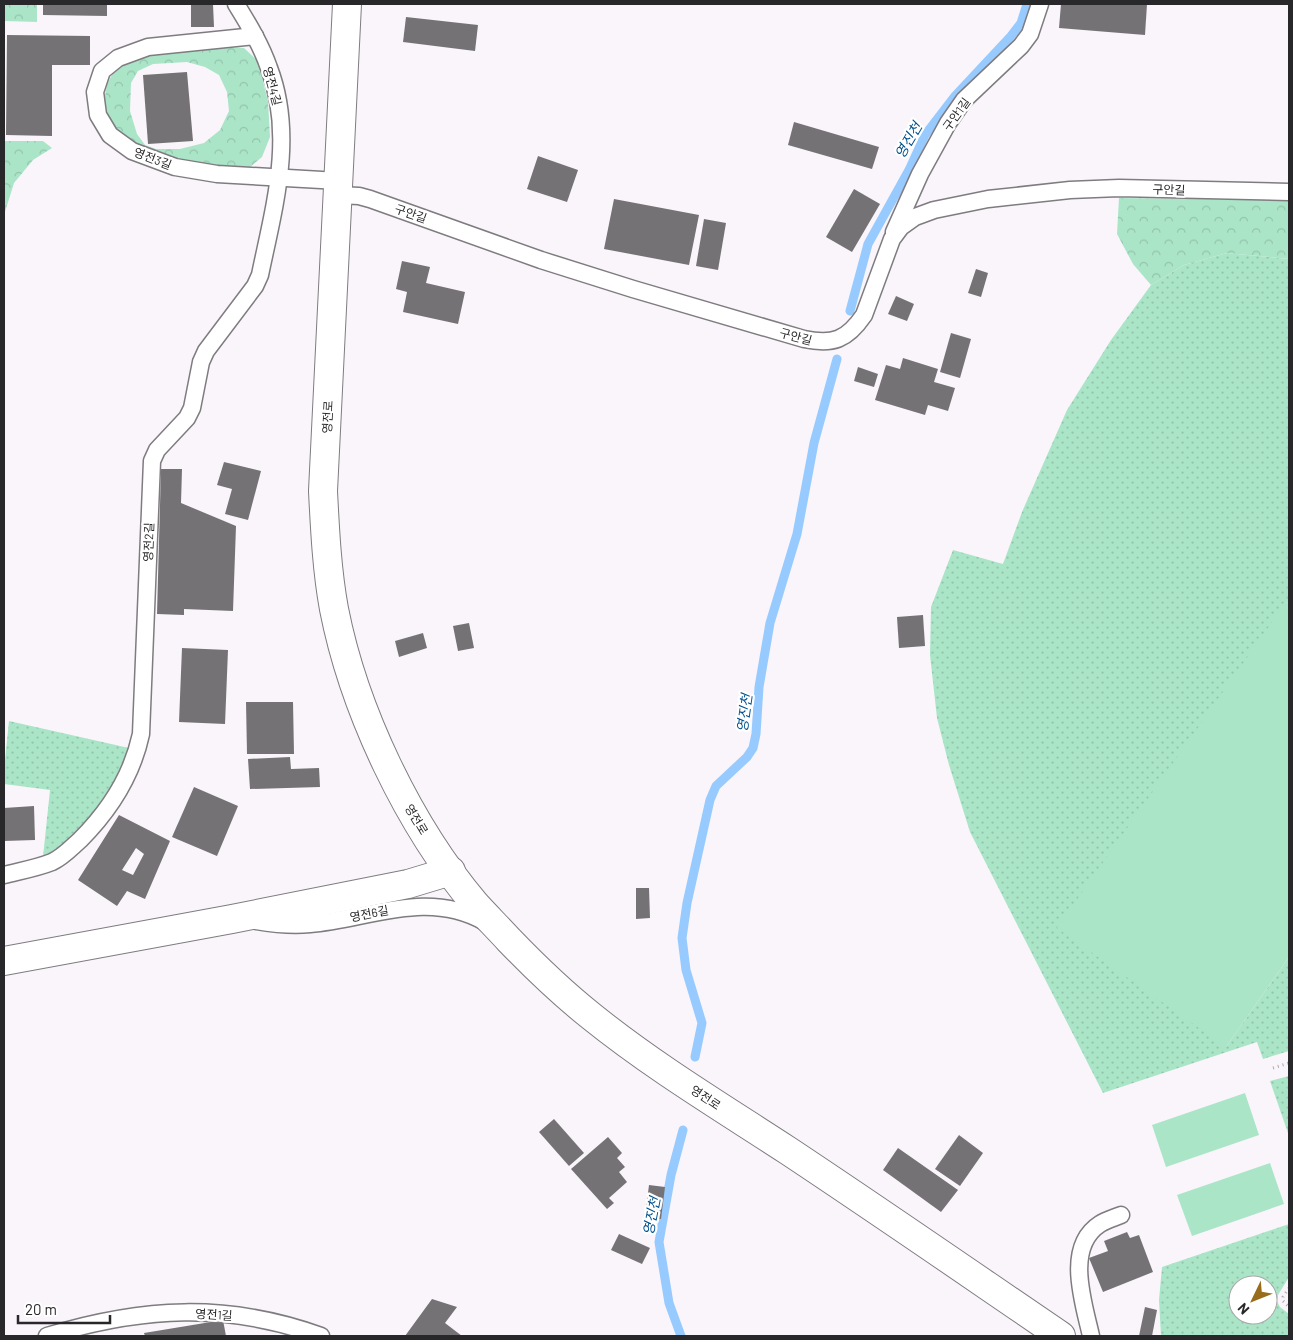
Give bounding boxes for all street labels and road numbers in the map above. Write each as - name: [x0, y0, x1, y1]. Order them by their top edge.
- street label: 영전4길: [261, 65, 285, 107]
- street label: 구안1길: [939, 95, 973, 133]
- street label: 영전3길: [132, 144, 174, 172]
- street label: 구안길: [1152, 181, 1186, 197]
- street label: 구안길: [393, 201, 429, 225]
- street label: 구안길: [778, 325, 814, 347]
- street label: 영전로: [319, 400, 335, 434]
- street label: 영전2길: [140, 522, 156, 562]
- street label: 영전로: [402, 801, 432, 837]
- street label: 영전6길: [348, 902, 390, 924]
- street label: 영전로: [688, 1082, 724, 1112]
- street label: 영전1길: [195, 1306, 233, 1322]

